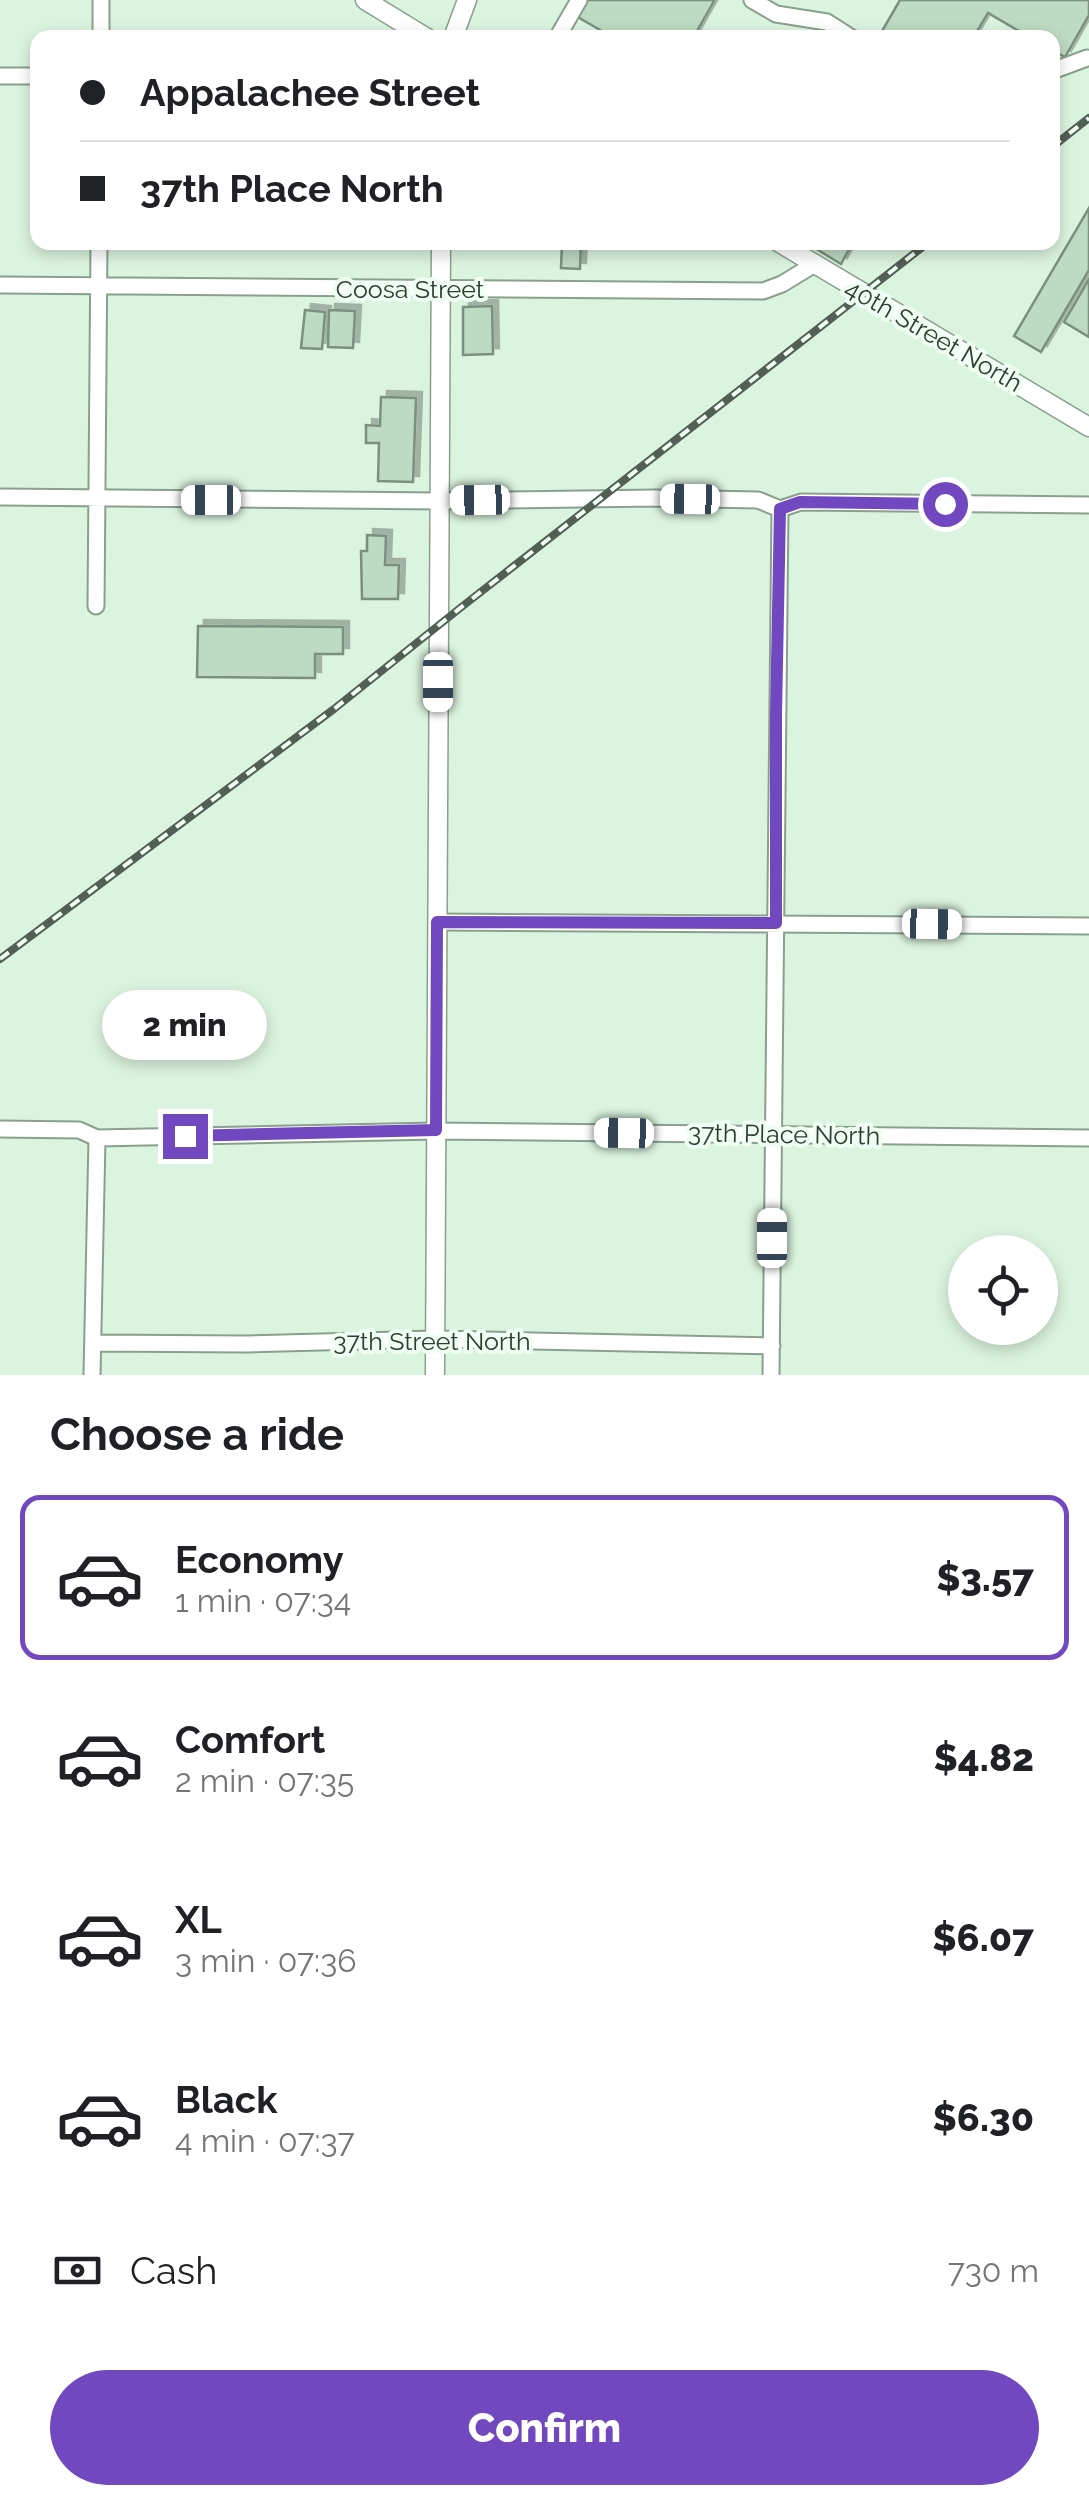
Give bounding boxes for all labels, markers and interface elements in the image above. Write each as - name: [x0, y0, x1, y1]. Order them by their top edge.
- text: Appalachee Street: [140, 70, 480, 115]
- text: 37th Place North: [140, 166, 444, 211]
- street label: 40th Street North: [840, 272, 1028, 398]
- street label: Coosa Street: [336, 274, 485, 304]
- route start: [923, 482, 968, 527]
- car: [660, 483, 720, 515]
- car: [450, 484, 510, 516]
- car: [181, 485, 241, 515]
- car: [423, 652, 453, 712]
- car: [902, 908, 962, 940]
- callout: 2 min: [102, 991, 268, 1061]
- text: 2 min: [142, 1006, 227, 1043]
- route end: [163, 1114, 208, 1159]
- car: [594, 1117, 654, 1149]
- street label: 37th Place North: [688, 1117, 880, 1151]
- car: [757, 1208, 787, 1268]
- map controls: [948, 1235, 1058, 1345]
- button: locate: [948, 1235, 1058, 1345]
- street label: 37th Street North: [333, 1326, 531, 1356]
- text: Choose a ride: [50, 1408, 344, 1461]
- icon: car: [55, 1533, 145, 1623]
- text: Economy: [175, 1537, 344, 1582]
- text: $3.57: [936, 1555, 1034, 1600]
- text: 1 min · 07:34: [175, 1582, 351, 1619]
- icon: car: [55, 1713, 145, 1803]
- text: Comfort: [175, 1717, 325, 1762]
- text: $4.82: [933, 1735, 1034, 1780]
- text: 2 min · 07:35: [175, 1762, 354, 1799]
- icon: car: [55, 1893, 145, 1983]
- text: XL: [175, 1897, 222, 1942]
- text: $6.07: [932, 1915, 1034, 1960]
- text: 3 min · 07:36: [175, 1942, 357, 1979]
- icon: car: [55, 2073, 145, 2163]
- text: Black: [175, 2077, 277, 2122]
- text: $6.30: [933, 2095, 1034, 2140]
- text: 4 min · 07:37: [175, 2122, 355, 2159]
- icon: cash: [50, 2243, 105, 2298]
- text: Cash: [130, 2248, 217, 2293]
- text: 730 m: [948, 2252, 1039, 2289]
- button: Confirm: [50, 2370, 1039, 2485]

